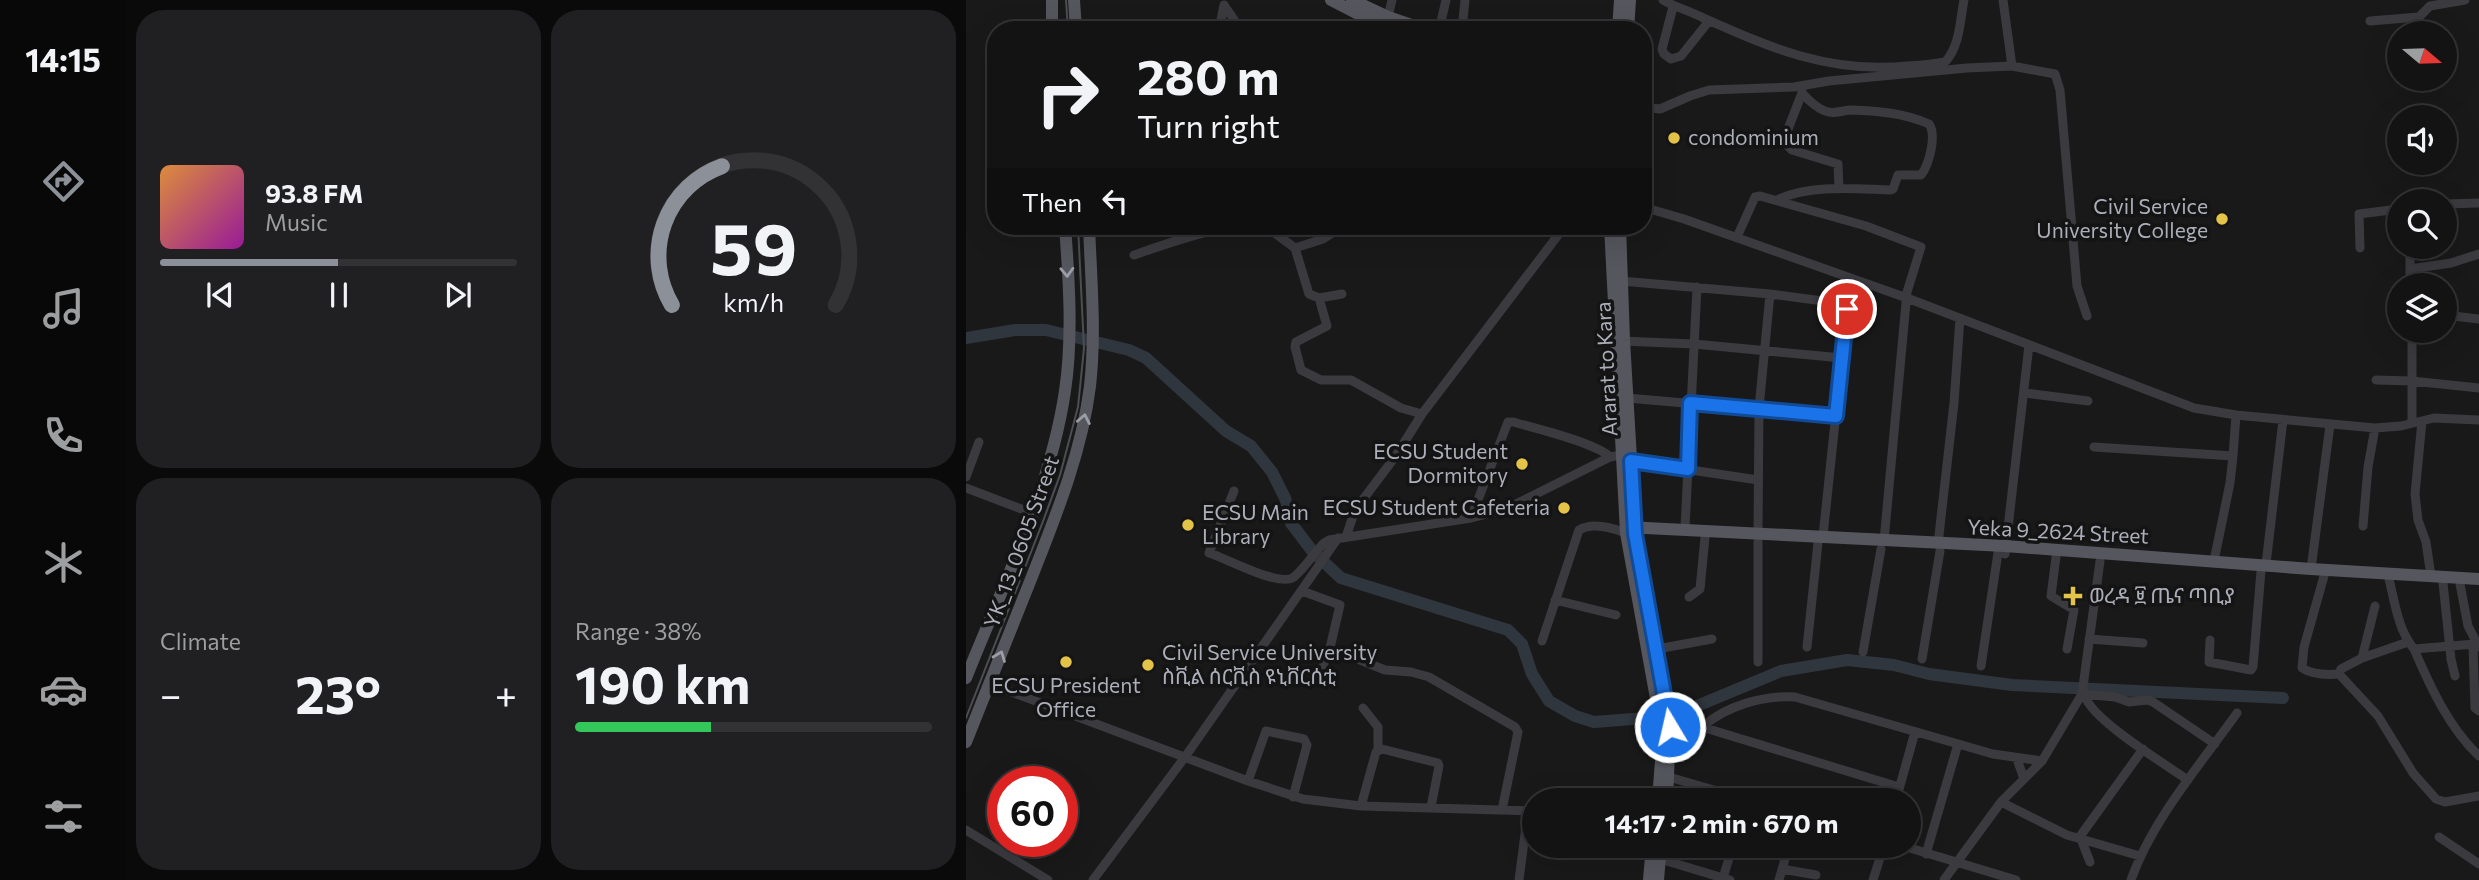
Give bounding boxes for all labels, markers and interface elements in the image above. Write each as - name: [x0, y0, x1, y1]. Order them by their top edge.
- north arrow: [2387, 21, 2457, 91]
- map controls: [2387, 21, 2457, 343]
- text: 14:15: [25, 39, 101, 79]
- text: 280 m: [1137, 45, 1280, 105]
- icon: right: [1022, 49, 1113, 140]
- text: Turn right: [1137, 105, 1280, 145]
- button: sound: [2387, 105, 2457, 175]
- place label: condominium: [1688, 124, 1819, 149]
- marker: condominium: [1666, 130, 1682, 146]
- icon: directions: [39, 157, 88, 206]
- text: 93.8 FM: [265, 177, 363, 208]
- icon: left: [1096, 182, 1134, 220]
- text: Then: [1022, 186, 1082, 217]
- button: search: [2387, 189, 2457, 259]
- place label: Civil Service University College: [2036, 193, 2208, 242]
- text: 59: [710, 202, 797, 291]
- text: Music: [265, 208, 328, 236]
- marker: Civil Service University College: [2214, 211, 2230, 227]
- one-way arrow: [1060, 267, 1075, 278]
- button: layers: [2387, 273, 2457, 343]
- icon: previous: [201, 276, 239, 314]
- icon: pause: [320, 276, 358, 314]
- icon: next: [439, 276, 477, 314]
- pin: [1817, 279, 1877, 339]
- icon: music: [39, 284, 88, 333]
- text: km/h: [723, 287, 784, 317]
- icon: arrive: [1828, 290, 1866, 328]
- street label: Ararat to Kara: [1589, 301, 1622, 437]
- icon: phone: [39, 411, 88, 460]
- one-way arrow: [1075, 413, 1090, 425]
- place label: ECSU Student Dormitory: [1373, 438, 1508, 487]
- street label: YK_13_0605 Street: [978, 452, 1063, 631]
- marker: ECSU Student Dormitory: [1514, 456, 1530, 472]
- place label: ECSU Student Cafeteria: [1323, 494, 1550, 519]
- place label: ECSU Main Library: [1202, 499, 1309, 548]
- marker: ECSU Student Cafeteria: [1556, 500, 1572, 516]
- street label: Yeka 9_2624 Street: [1967, 513, 2150, 548]
- marker: ECSU Main Library: [1180, 517, 1196, 533]
- icon: climate: [39, 538, 88, 587]
- place label: ወረዳ ፱ ጤና ጣቢያ: [2089, 582, 2235, 607]
- marker: ወረዳ ፱ ጤና ጣቢያ: [2063, 586, 2083, 606]
- text: Range · 38%: [575, 617, 702, 645]
- text: Climate: [160, 627, 241, 655]
- place label: Civil Service University ስቪል ሰርቪስ ዩኒቨርሲቲ: [1162, 639, 1378, 688]
- text: 190 km: [575, 651, 750, 715]
- one-way arrow: [992, 651, 1006, 663]
- marker: ECSU President Office: [1058, 654, 1074, 670]
- marker: Civil Service University ስቪል ሰርቪስ ዩኒቨርሲቲ: [1140, 657, 1156, 673]
- text: 23°: [295, 661, 381, 725]
- icon: car: [39, 665, 88, 714]
- text: −: [160, 670, 182, 717]
- text: +: [495, 670, 517, 717]
- place label: ECSU President Office: [991, 672, 1141, 721]
- position arrow: [1633, 690, 1707, 764]
- speed limit sign: 60: [987, 766, 1078, 857]
- icon: filters: [39, 792, 88, 841]
- text: 14:17 · 2 min · 670 m: [1605, 807, 1838, 838]

